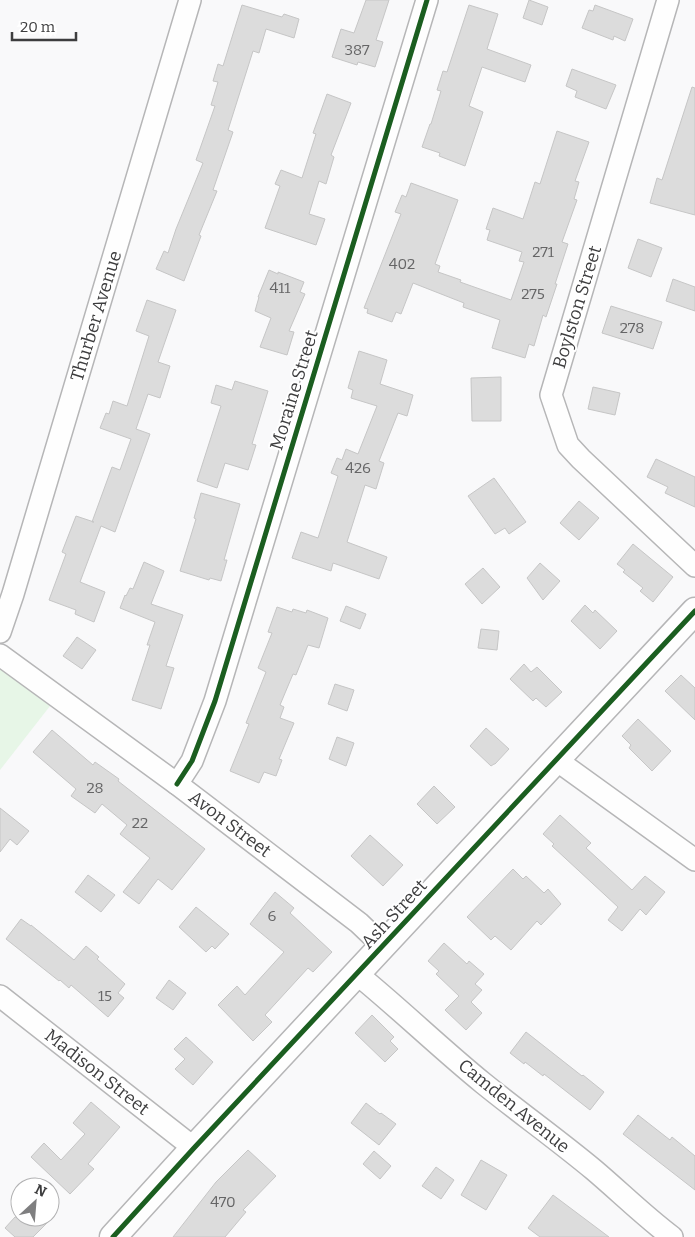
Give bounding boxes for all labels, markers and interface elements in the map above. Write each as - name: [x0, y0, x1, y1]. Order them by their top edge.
- scale bar: [12, 10, 76, 42]
- text: 20 m: [20, 18, 56, 36]
- house number: 387: [344, 41, 370, 59]
- house number: 271: [532, 243, 554, 261]
- street label: Boylston Street: [548, 243, 606, 371]
- street label: Thurber Avenue: [66, 248, 126, 384]
- house number: 402: [389, 255, 415, 273]
- house number: 411: [270, 279, 290, 297]
- house number: 275: [521, 285, 545, 303]
- house number: 278: [620, 319, 644, 337]
- street label: Moraine Street: [265, 327, 323, 453]
- house number: 426: [345, 459, 371, 477]
- house number: 28: [86, 779, 104, 797]
- street label: Avon Street: [185, 786, 276, 862]
- house number: 22: [132, 814, 148, 832]
- street label: Ash Street: [356, 874, 432, 953]
- house number: 6: [268, 907, 277, 925]
- house number: 15: [98, 987, 112, 1005]
- street label: Madison Street: [40, 1024, 154, 1120]
- street label: Camden Avenue: [454, 1054, 574, 1158]
- north arrow: [10, 1177, 60, 1227]
- text: N: [32, 1181, 49, 1201]
- house number: 470: [210, 1193, 236, 1211]

